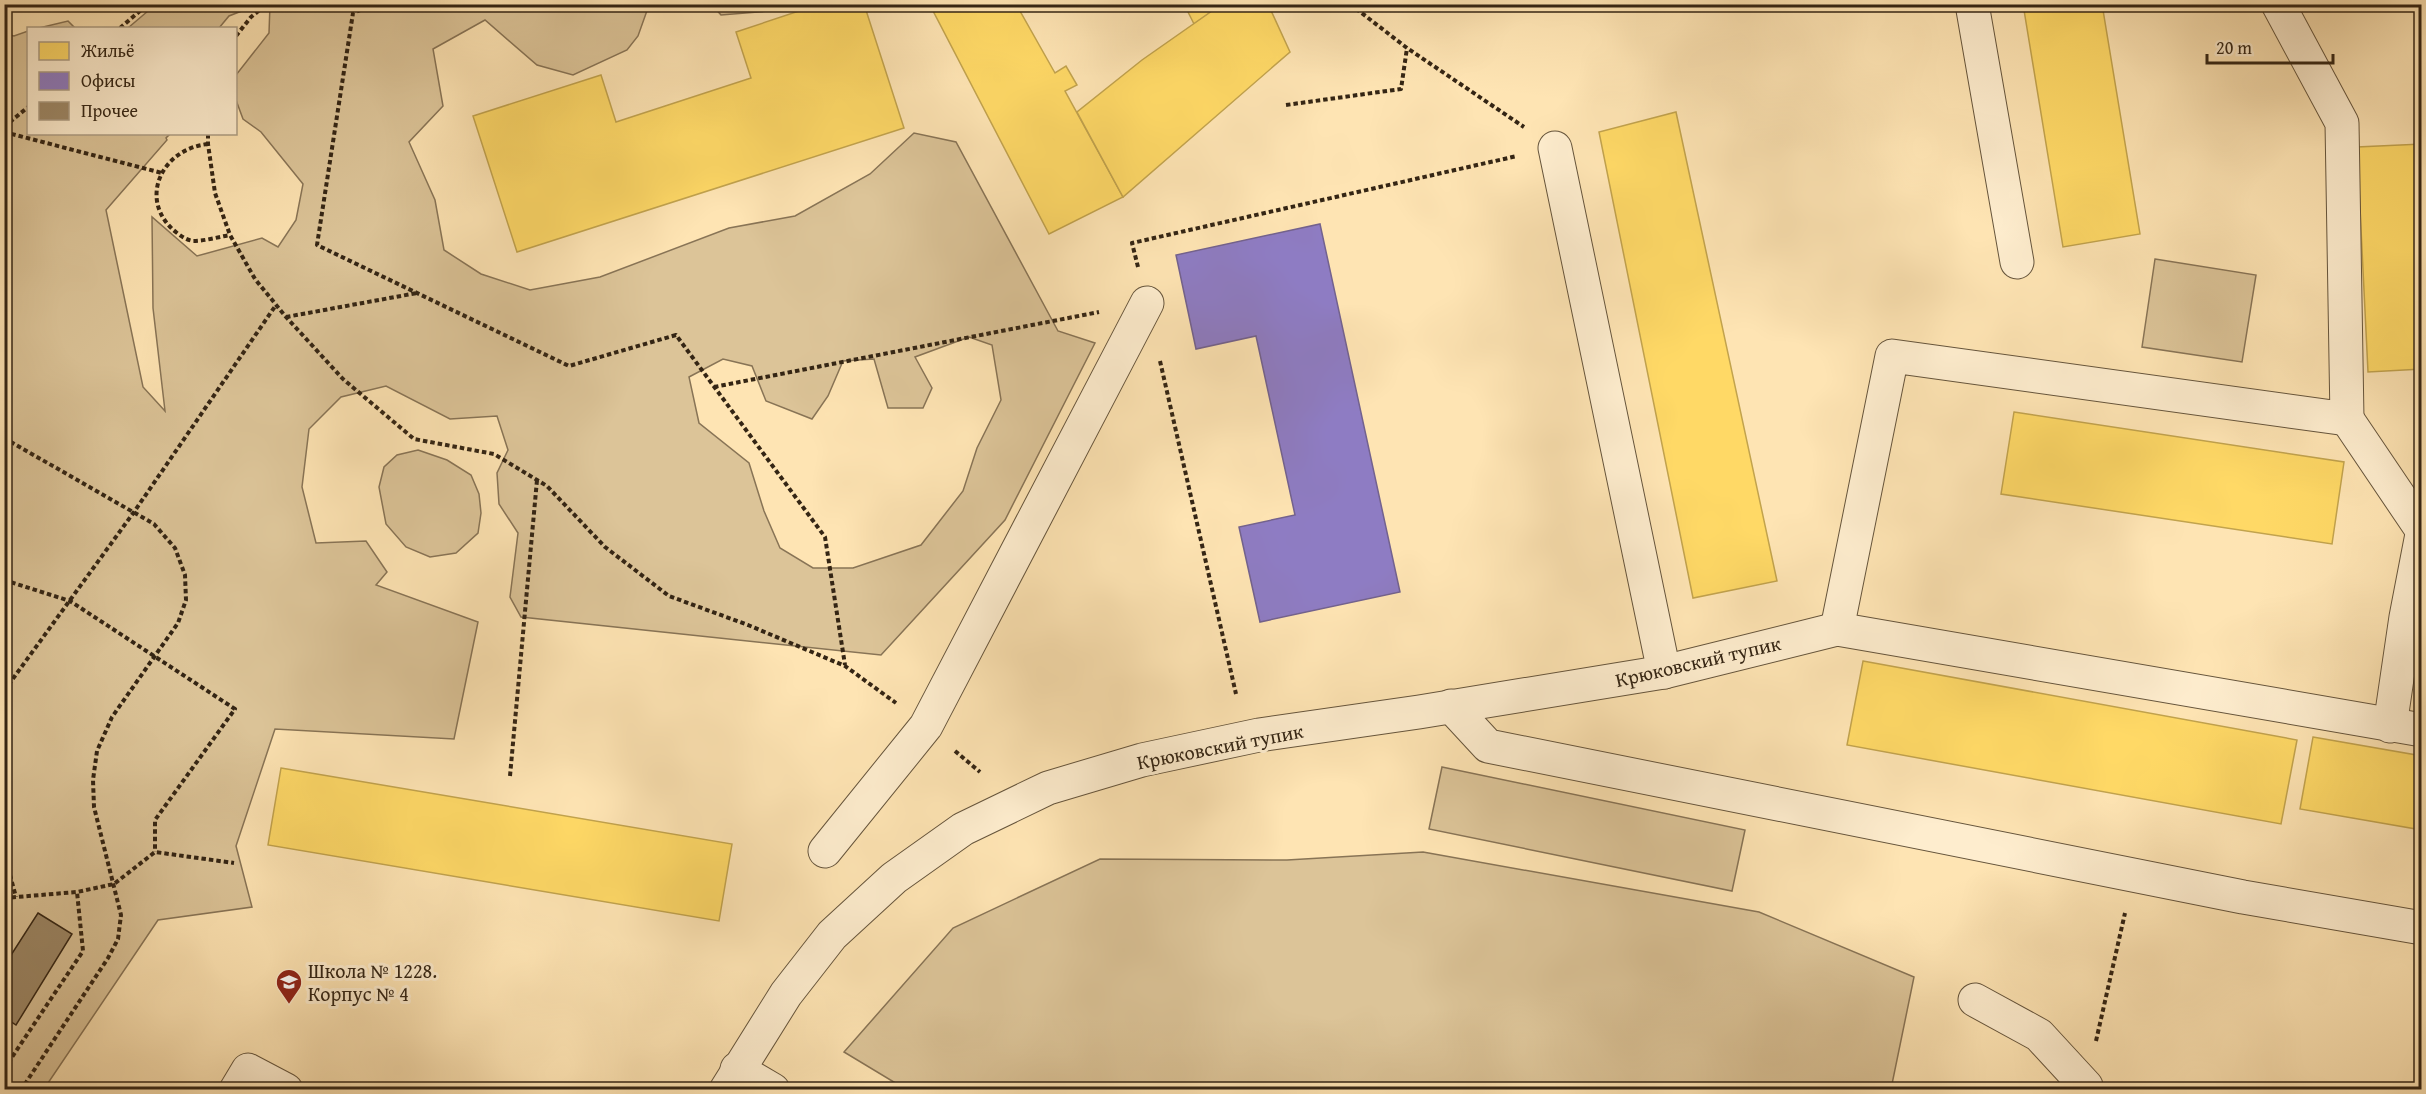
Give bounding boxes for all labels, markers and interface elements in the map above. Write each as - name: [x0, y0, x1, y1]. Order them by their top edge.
- legend: [27, 27, 237, 135]
- scale bar: [2207, 27, 2333, 65]
- text: 20 m: [2216, 34, 2252, 61]
- text: Жильё: [80, 37, 135, 64]
- text: Офисы: [81, 67, 136, 94]
- text: Прочее: [81, 97, 138, 124]
- street label: Крюковский тупик: [1612, 628, 1784, 694]
- street label: Крюковский тупик: [1134, 716, 1306, 776]
- place label: Школа № 1228. Корпус № 4: [308, 956, 437, 1008]
- school or university icon: Школа № 1228. Корпус № 4: [274, 967, 304, 1005]

